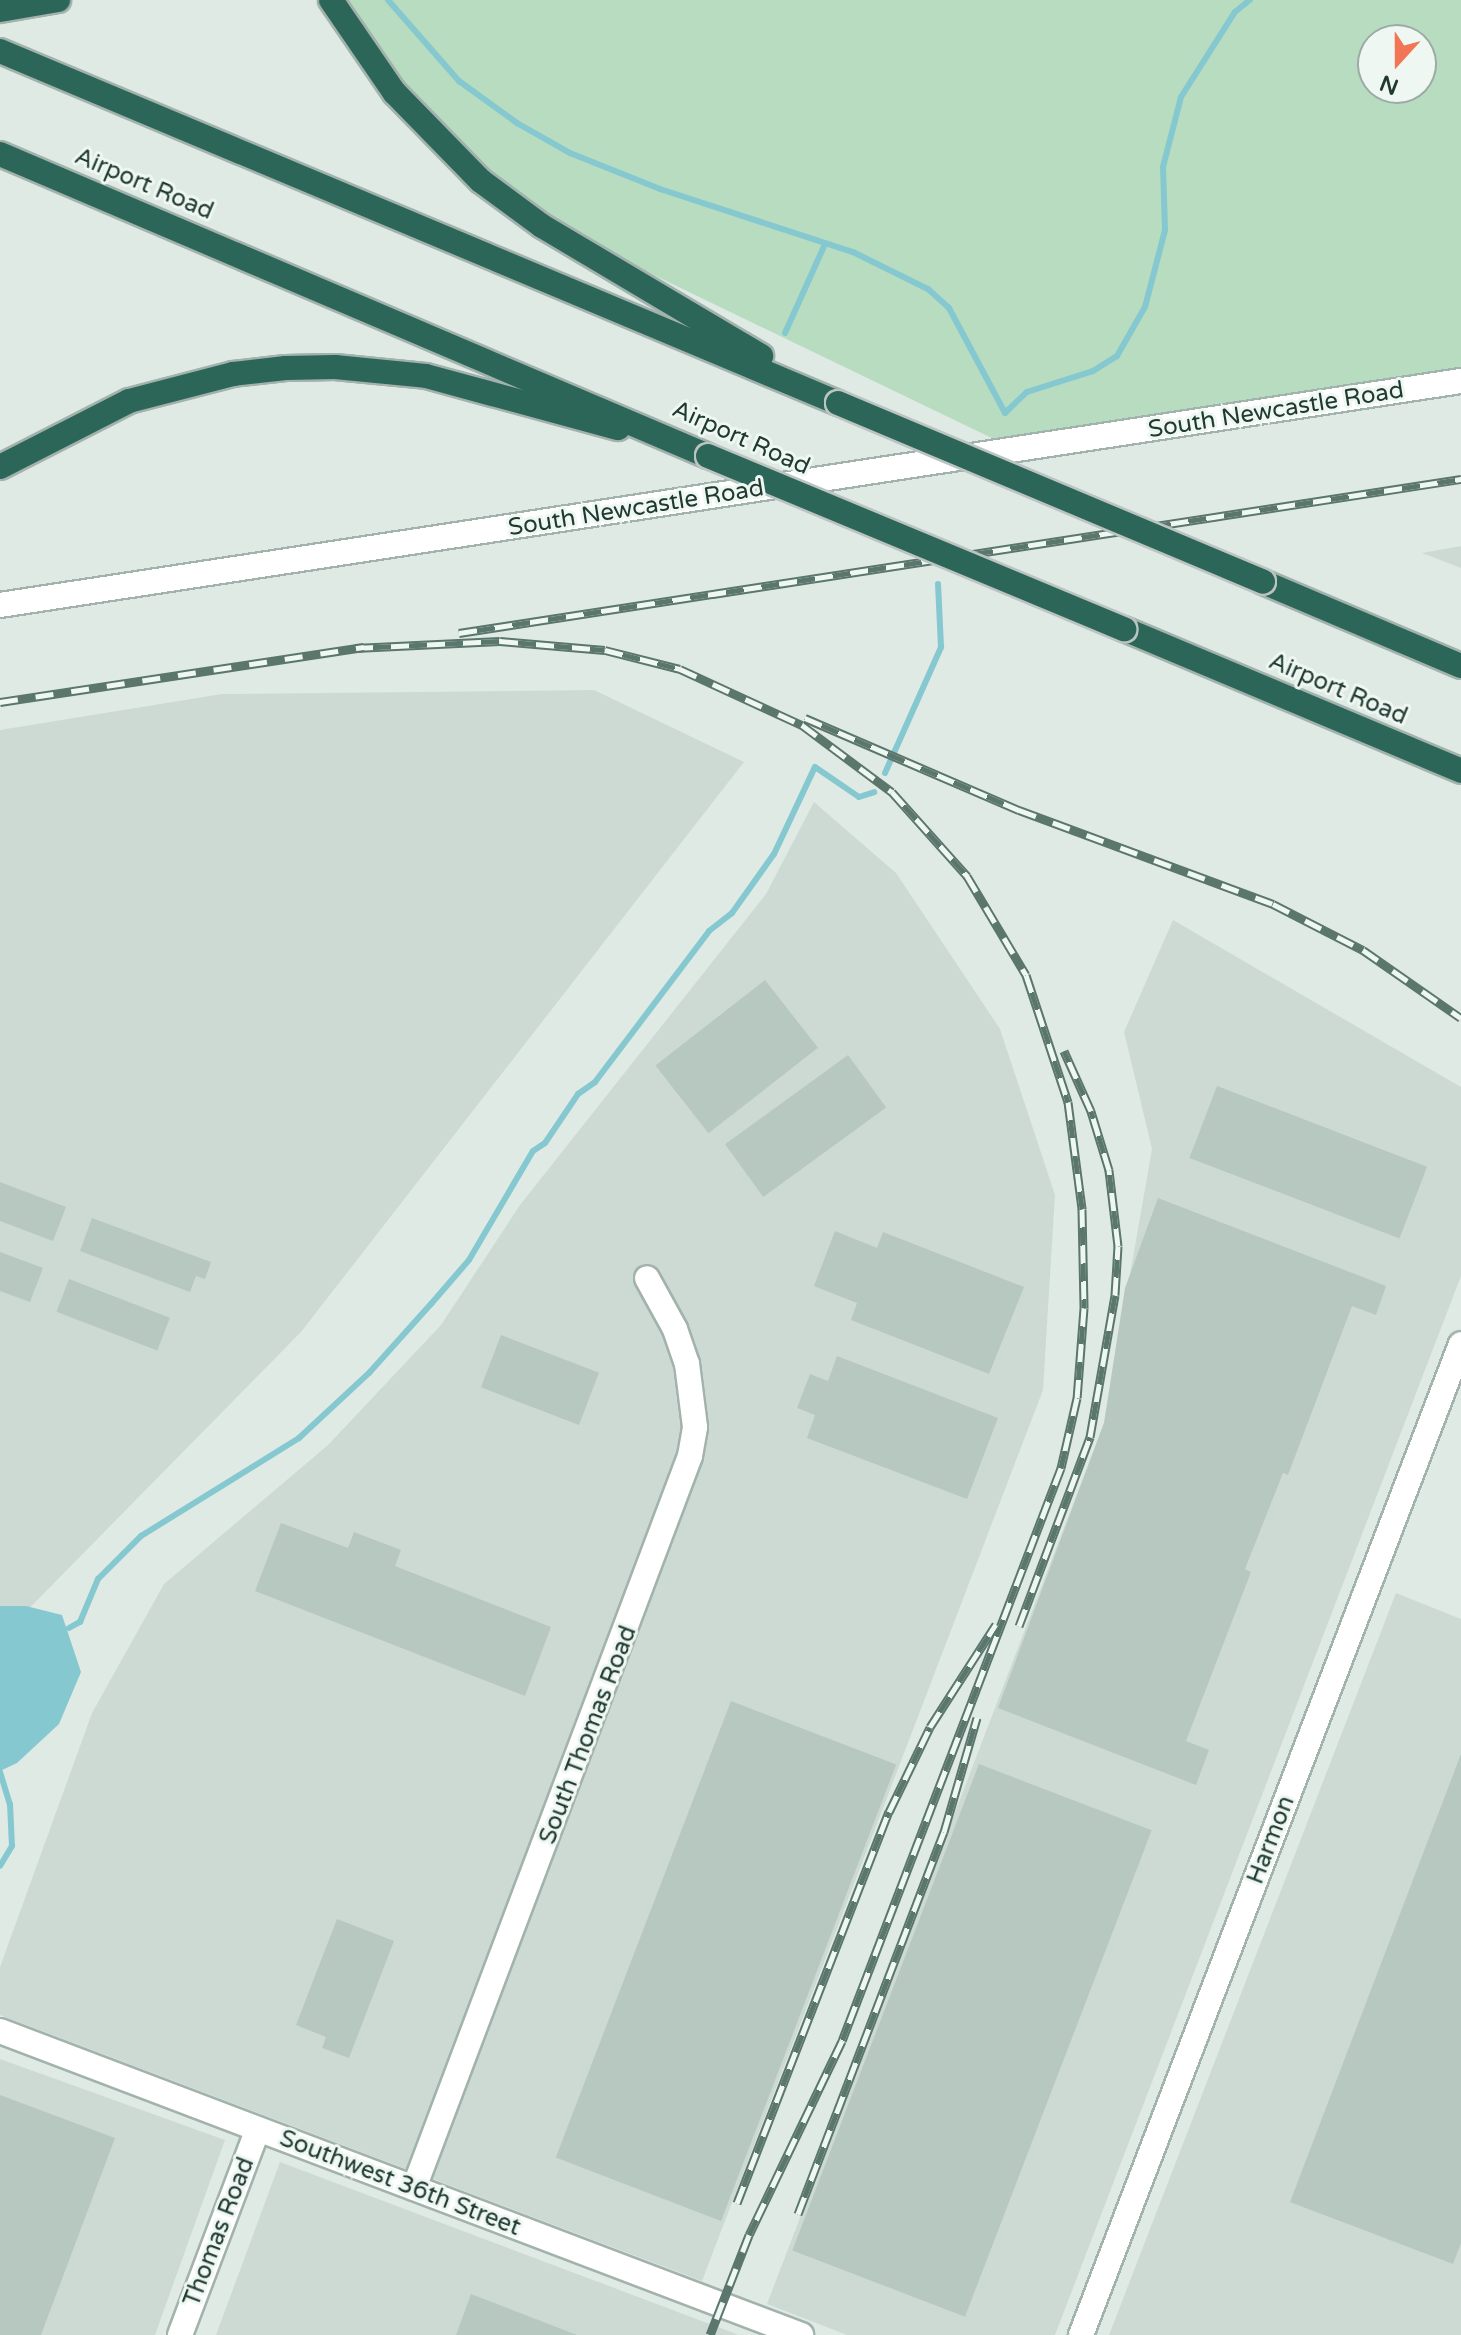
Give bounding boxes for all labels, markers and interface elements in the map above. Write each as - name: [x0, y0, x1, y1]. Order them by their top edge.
- north arrow: [1357, 24, 1437, 104]
- text: N: [1376, 69, 1402, 100]
- street label: Airport Road: [70, 142, 218, 226]
- street label: South Newcastle Road: [1146, 376, 1406, 444]
- street label: Airport Road: [668, 395, 814, 481]
- street label: South Newcastle Road: [506, 474, 766, 542]
- street label: Airport Road: [1264, 647, 1412, 731]
- street label: South Thomas Road: [533, 1622, 643, 1848]
- street label: Harmon: [1241, 1792, 1301, 1888]
- street label: Southwest 36th Street: [276, 2124, 524, 2242]
- street label: Thomas Road: [177, 2153, 261, 2311]

